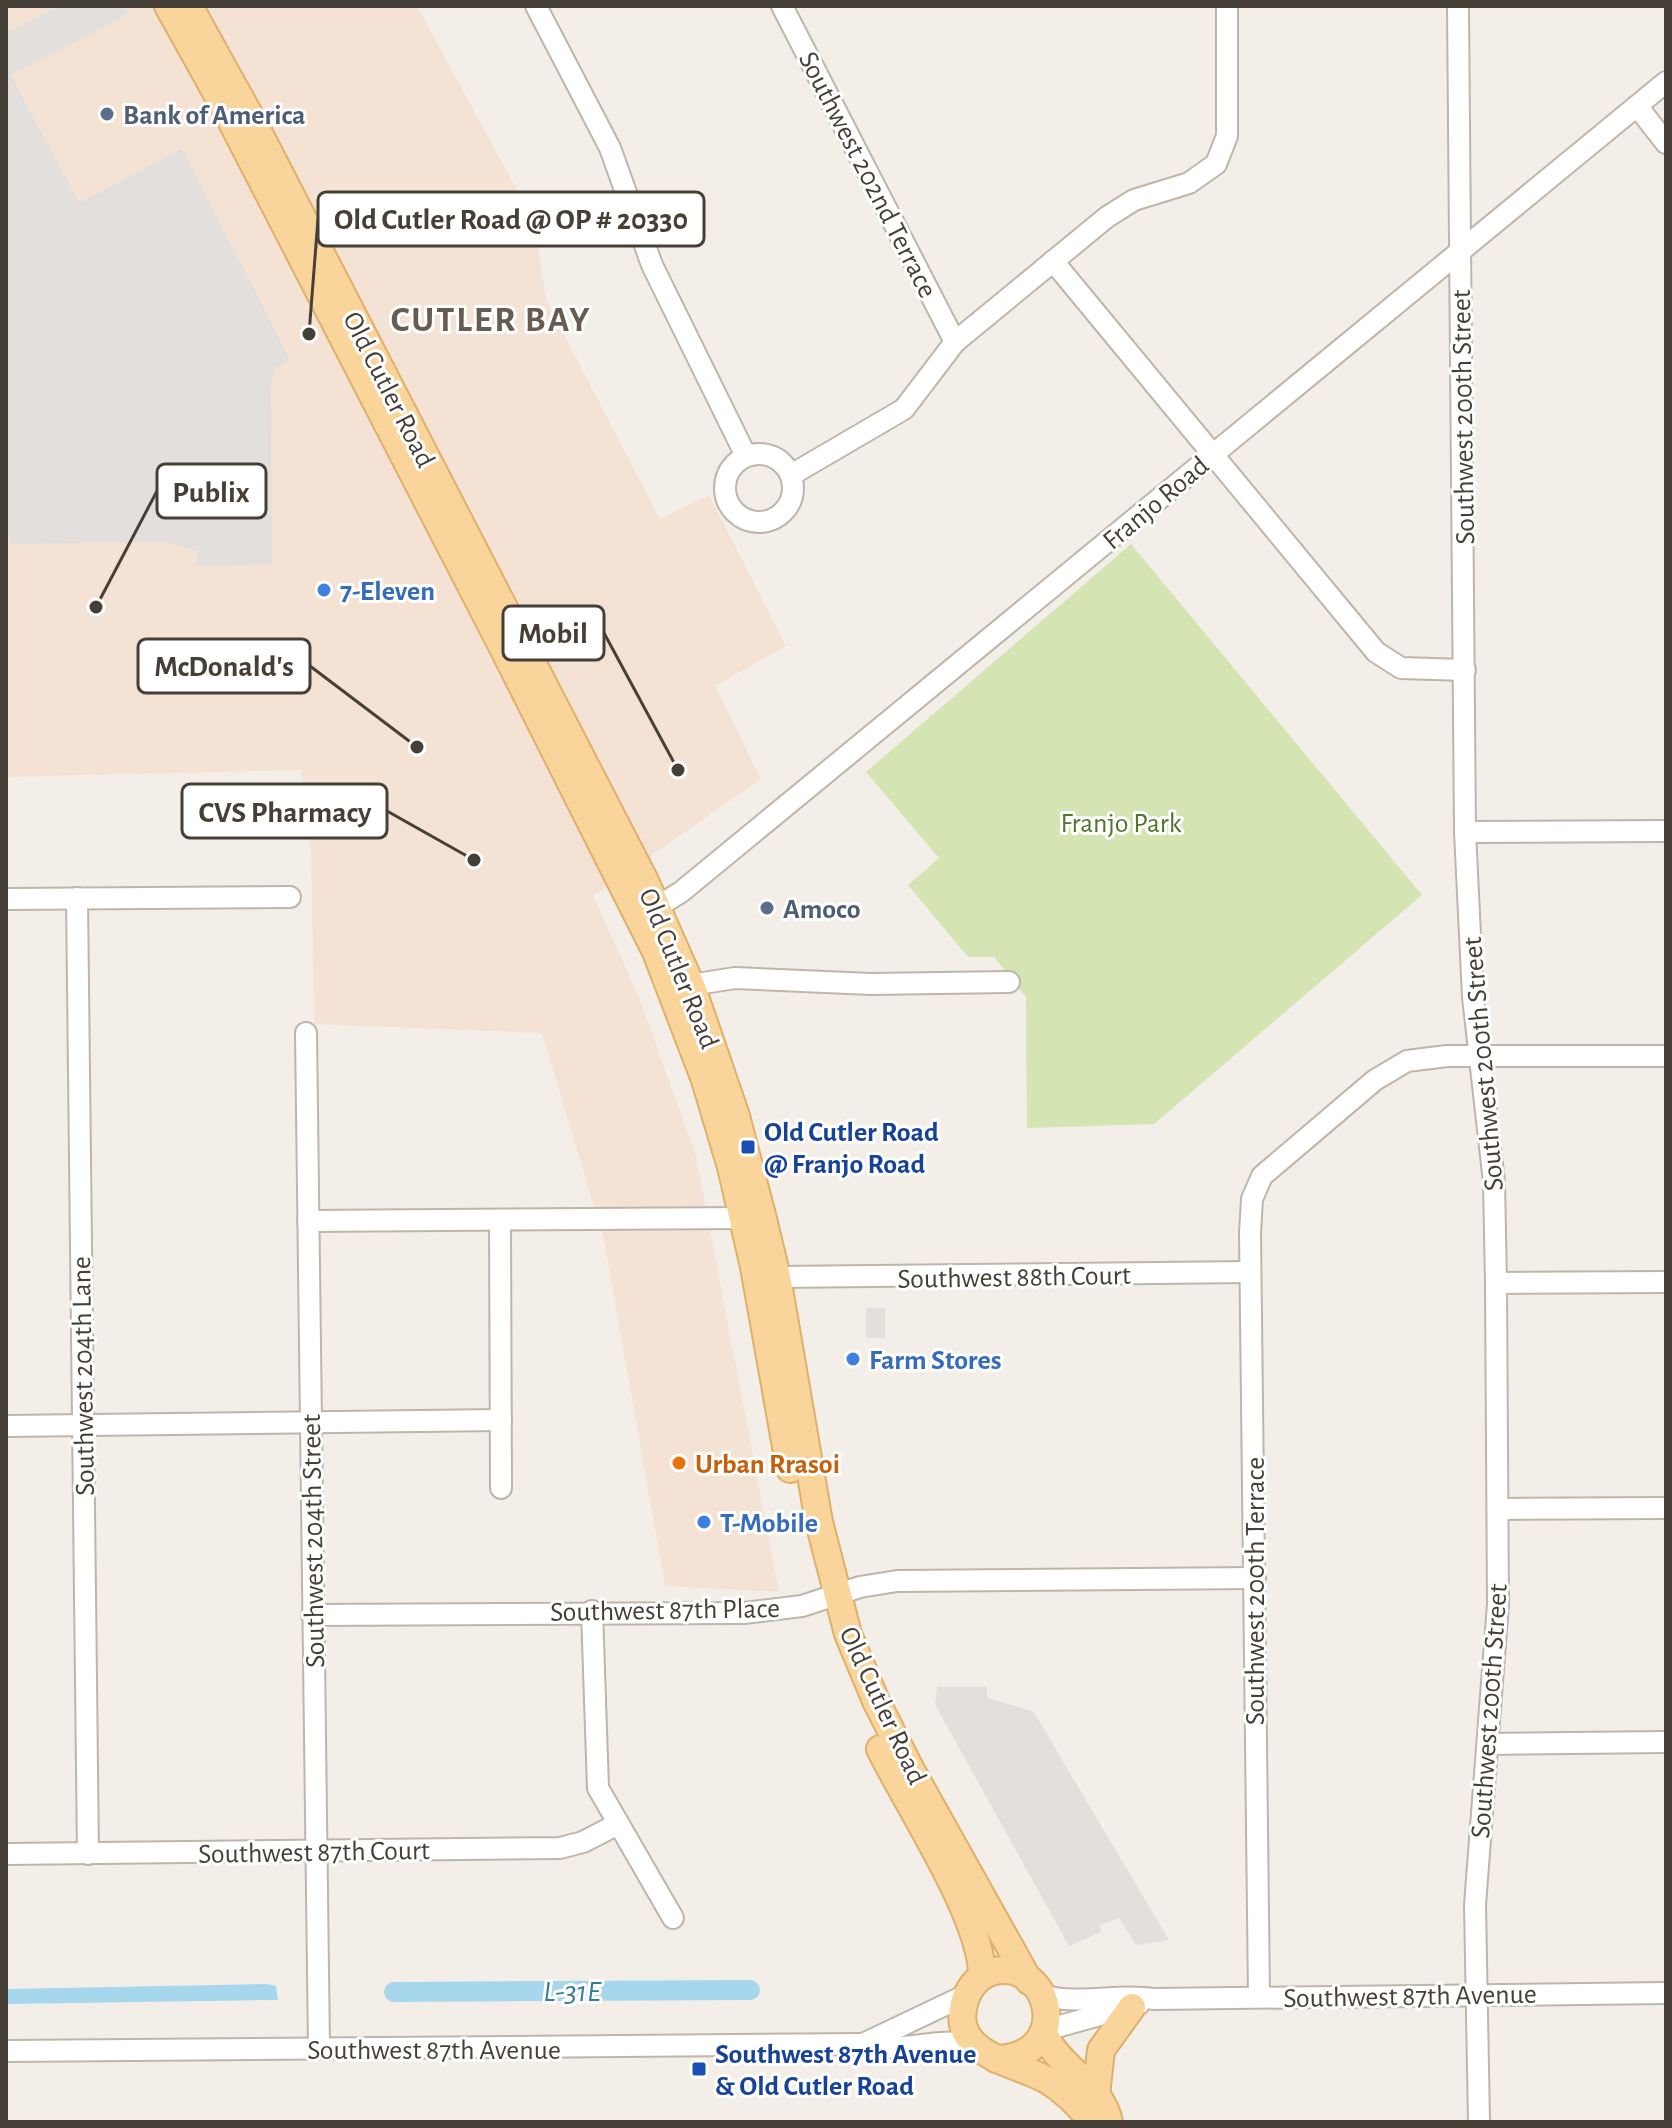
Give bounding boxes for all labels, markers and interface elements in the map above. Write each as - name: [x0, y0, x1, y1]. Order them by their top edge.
- street label: Southwest 202nd Terrace: [793, 47, 941, 302]
- place label: Bank of America: [123, 102, 306, 130]
- marker: Bank of America: [98, 105, 116, 123]
- callout: Old Cutler Road @ OP # 20330: [318, 192, 704, 246]
- text: Old Cutler Road @ OP # 20330: [334, 205, 688, 235]
- street label: Southwest 200th Street: [1448, 289, 1480, 545]
- district label: CUTLER BAY: [391, 302, 591, 338]
- street label: Old Cutler Road: [337, 308, 439, 472]
- street label: Franjo Road: [1098, 452, 1214, 556]
- callout: Publix: [157, 464, 266, 518]
- text: Publix: [172, 478, 250, 508]
- place label: 7-Eleven: [340, 578, 435, 606]
- marker: 7-Eleven: [315, 581, 333, 599]
- callout: Mobil: [503, 606, 604, 660]
- text: Mobil: [518, 619, 588, 649]
- callout: McDonald's: [138, 639, 310, 693]
- text: McDonald's: [154, 652, 294, 682]
- callout: CVS Pharmacy: [182, 784, 387, 838]
- text: CVS Pharmacy: [198, 798, 372, 828]
- park label: Franjo Park: [1060, 810, 1182, 838]
- street label: Old Cutler Road: [633, 884, 723, 1053]
- place label: Amoco: [783, 896, 861, 924]
- marker: Amoco: [758, 899, 776, 917]
- street label: Southwest 200th Street: [1459, 935, 1509, 1192]
- place label: Old Cutler Road @ Franjo Road: [764, 1119, 939, 1179]
- marker: Old Cutler Road @ Franjo Road: [739, 1138, 757, 1156]
- street label: Southwest 204th Lane: [68, 1256, 100, 1496]
- street label: Southwest 88th Court: [897, 1262, 1131, 1294]
- place label: Farm Stores: [869, 1347, 1002, 1375]
- marker: Farm Stores: [844, 1350, 862, 1368]
- street label: Southwest 204th Street: [298, 1414, 330, 1668]
- place label: Urban Rrasoi: [695, 1451, 840, 1479]
- marker: Urban Rrasoi: [670, 1454, 688, 1472]
- street label: Southwest 200th Terrace: [1242, 1457, 1270, 1725]
- place label: T-Mobile: [720, 1510, 818, 1538]
- marker: T-Mobile: [695, 1513, 713, 1531]
- street label: Southwest 200th Street: [1467, 1583, 1513, 1839]
- street label: Southwest 87th Place: [550, 1595, 780, 1627]
- street label: Old Cutler Road: [833, 1623, 931, 1789]
- street label: Southwest 87th Court: [198, 1837, 430, 1869]
- water label: L-31E: [543, 1977, 602, 2007]
- street label: Southwest 87th Avenue: [1283, 1981, 1537, 2013]
- street label: Southwest 87th Avenue: [307, 2037, 561, 2065]
- place label: Southwest 87th Avenue & Old Cutler Road: [715, 2041, 976, 2101]
- marker: Southwest 87th Avenue & Old Cutler Road: [690, 2060, 708, 2078]

